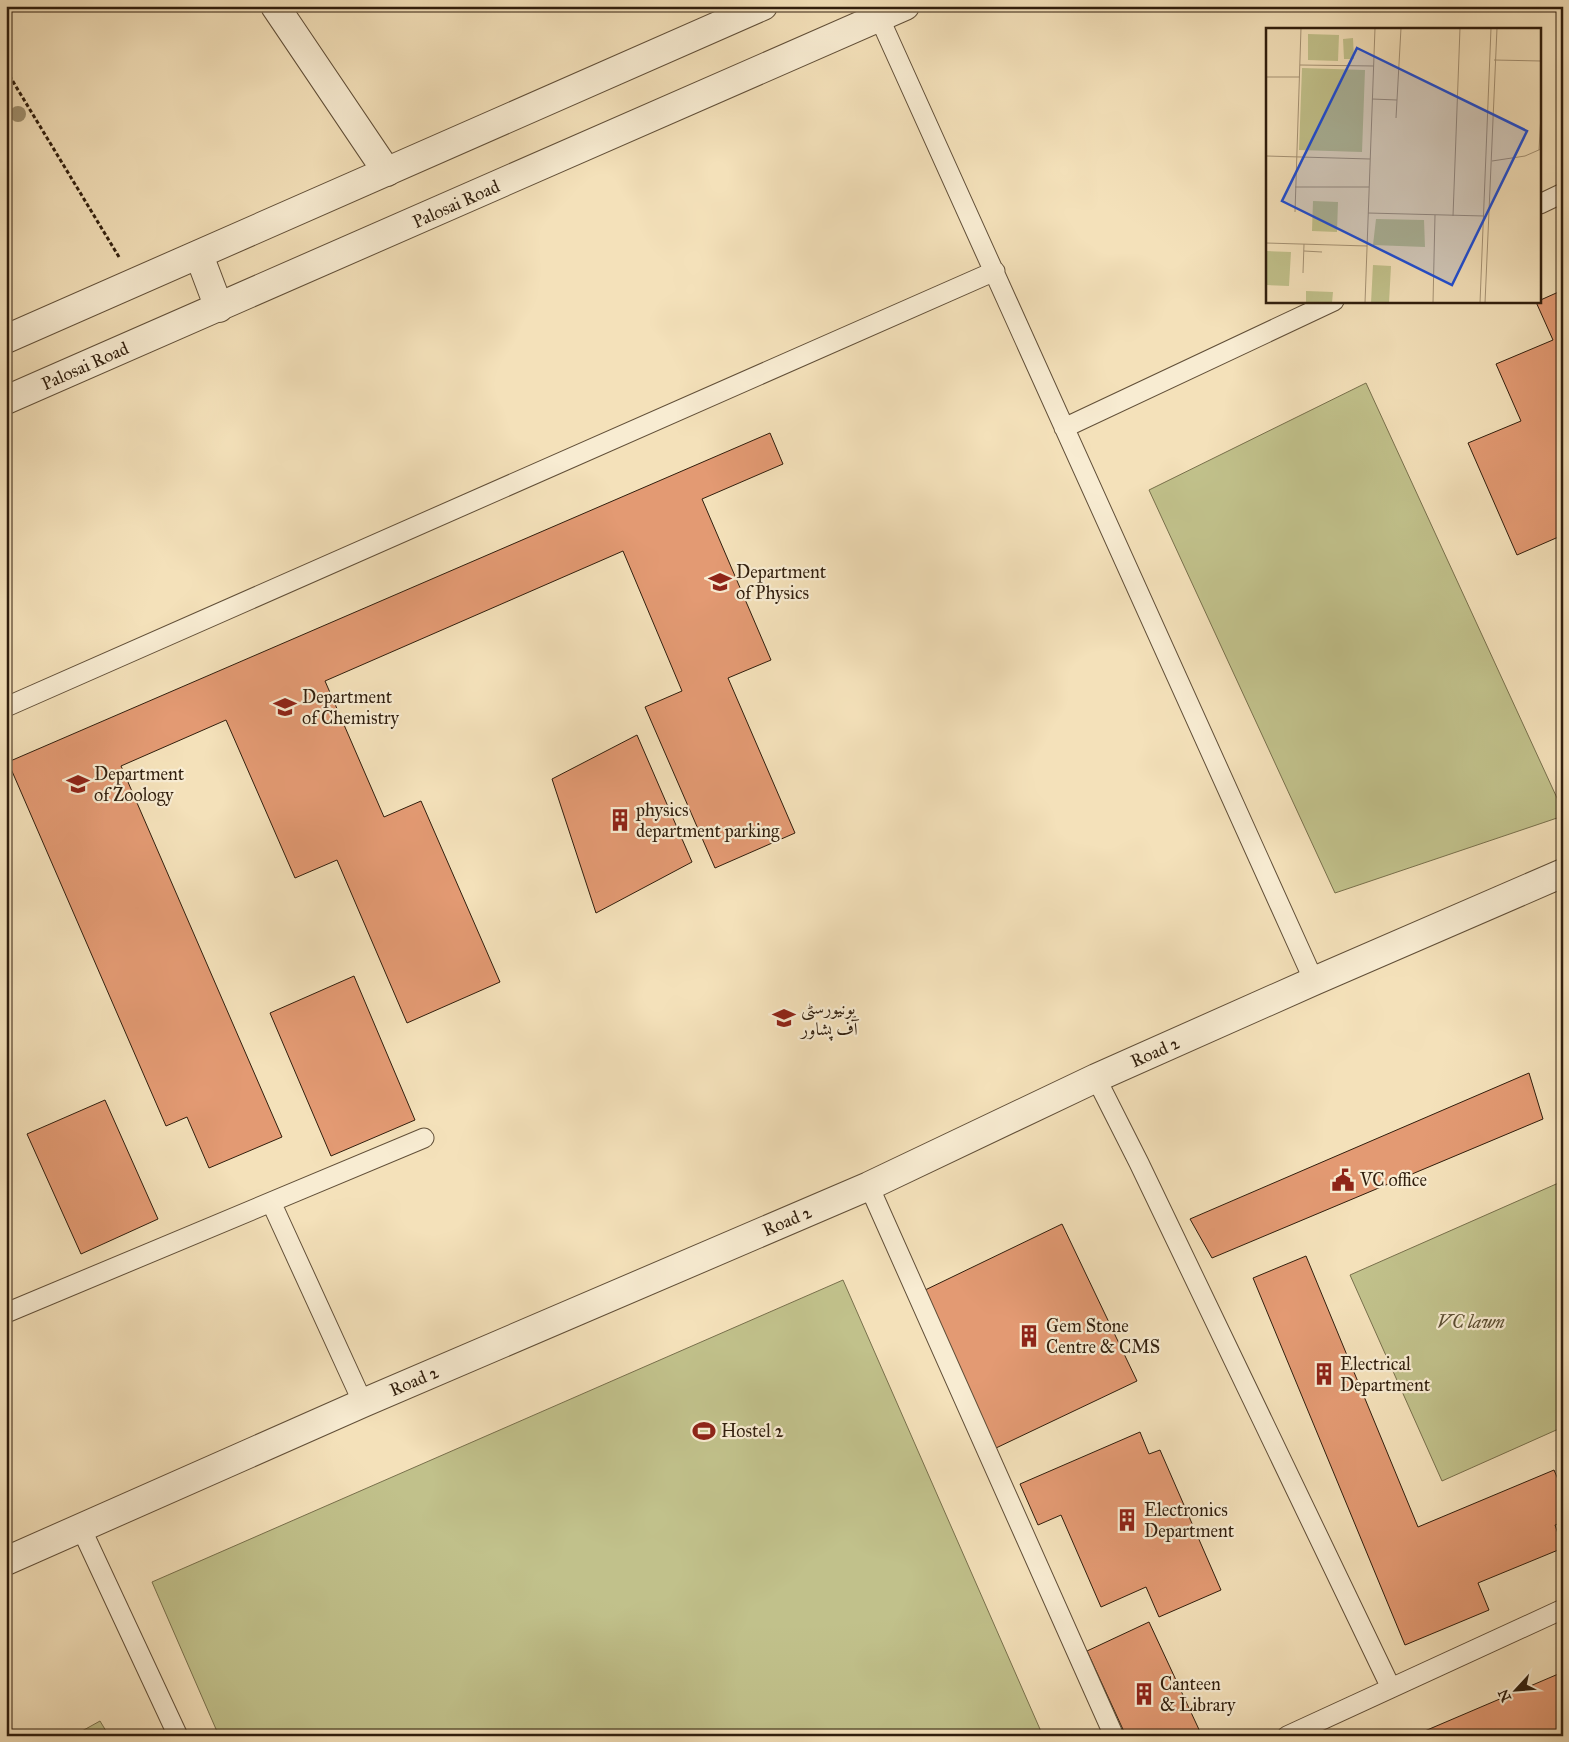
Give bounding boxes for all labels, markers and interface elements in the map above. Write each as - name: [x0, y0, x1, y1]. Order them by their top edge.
- inset map: [1266, 28, 1542, 302]
- street label: Palosai Road: [409, 175, 503, 233]
- street label: Palosai Road: [38, 337, 132, 395]
- place label: Department of Physics: [736, 561, 827, 604]
- school or university icon: Department of Physics: [707, 569, 733, 595]
- place label: Department of Chemistry: [302, 686, 400, 729]
- school or university icon: Department of Chemistry: [272, 694, 298, 720]
- place label: Department of Zoology: [94, 763, 185, 807]
- school or university icon: Department of Zoology: [65, 771, 91, 797]
- place label: physics department parking: [635, 799, 780, 843]
- building icon: physics department parking: [607, 807, 633, 833]
- place label: یونیورسٹی آف پشاور: [799, 997, 860, 1041]
- school or university icon: یونیورسٹی آف پشاور: [771, 1005, 797, 1031]
- street label: Road 2: [1127, 1032, 1183, 1072]
- public building icon: VC office: [1330, 1167, 1356, 1193]
- place label: VC office: [1359, 1169, 1427, 1191]
- street label: Road 2: [759, 1201, 815, 1241]
- park label: VC lawn: [1437, 1311, 1505, 1333]
- place label: Gem Stone Centre & CMS: [1046, 1315, 1160, 1358]
- building icon: Gem Stone Centre & CMS: [1016, 1323, 1042, 1349]
- place label: Electrical Department: [1340, 1353, 1431, 1396]
- street label: Road 2: [386, 1361, 442, 1401]
- building icon: Electrical Department: [1311, 1361, 1337, 1387]
- sports icon: Hostel 2: [691, 1418, 717, 1444]
- place label: Hostel 2: [721, 1420, 784, 1442]
- place label: Electronics Department: [1144, 1499, 1235, 1542]
- building icon: Electronics Department: [1114, 1507, 1140, 1533]
- north arrow: [1492, 1664, 1542, 1714]
- place label: Canteen & Library: [1160, 1673, 1236, 1716]
- building icon: Canteen & Library: [1131, 1681, 1157, 1707]
- text: N: [1494, 1686, 1515, 1705]

